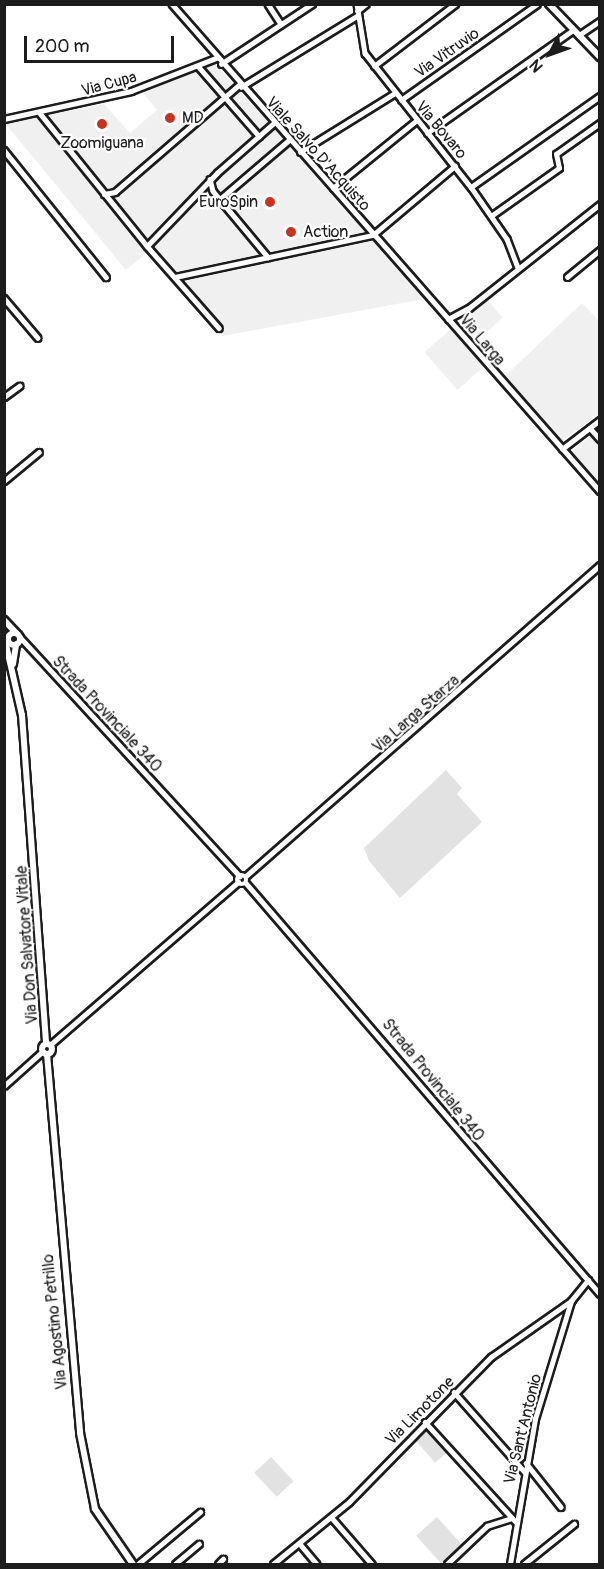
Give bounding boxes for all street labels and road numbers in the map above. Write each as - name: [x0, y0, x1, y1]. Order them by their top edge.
- street label: Via Vitruvio: [411, 24, 483, 82]
- street label: Via Cupa: [79, 67, 139, 101]
- street label: Viale Salvo D'Acquisto: [262, 93, 374, 215]
- street label: Via Bovaro: [411, 97, 471, 163]
- street label: Via Larga: [455, 310, 509, 370]
- street label: Strada Provinciale 340: [48, 652, 166, 776]
- street label: Via Larga Starza: [369, 671, 463, 757]
- street label: Via Don Salvatore Vitale: [12, 865, 42, 1025]
- street label: Strada Provinciale 340: [378, 1015, 488, 1145]
- street label: Via Agostino Petrillo: [38, 1253, 72, 1391]
- street label: Via Sant'Antonio: [500, 1372, 546, 1486]
- street label: Via Limotone: [382, 1373, 458, 1449]

